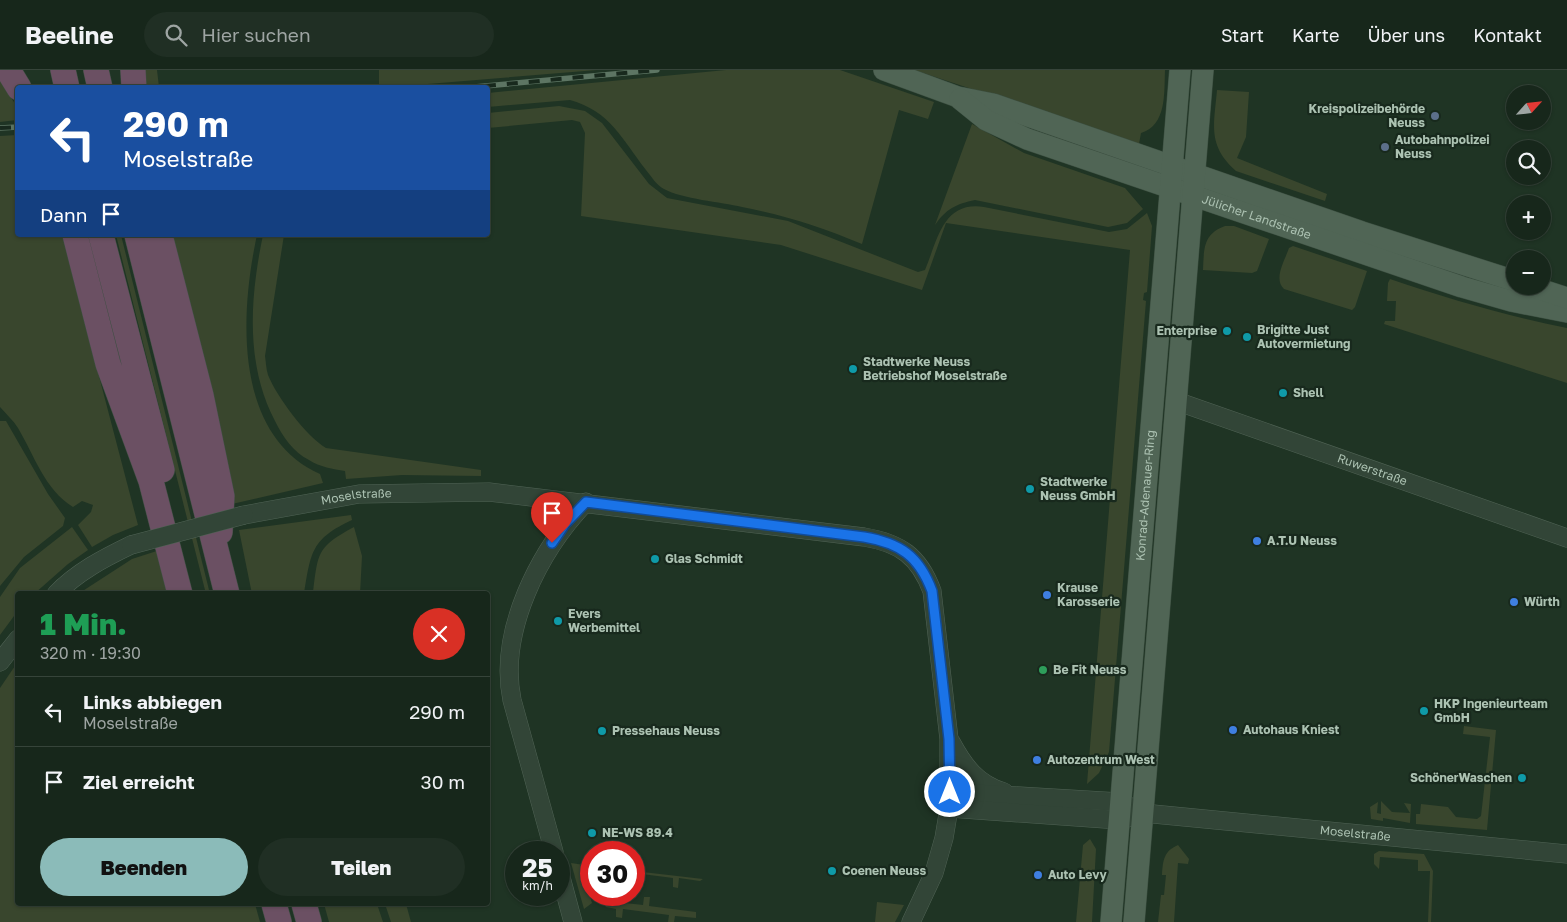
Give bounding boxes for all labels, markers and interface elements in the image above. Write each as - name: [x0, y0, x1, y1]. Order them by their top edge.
- search box: [144, 12, 494, 57]
- text: Beeline: [25, 20, 114, 49]
- icon: search: [162, 21, 190, 49]
- text: Hier suchen: [202, 23, 311, 46]
- text: Start: [1221, 24, 1264, 46]
- text: Karte: [1292, 24, 1339, 46]
- text: Über uns: [1367, 24, 1445, 46]
- text: Kontakt: [1473, 24, 1542, 46]
- north arrow: [1506, 85, 1551, 130]
- map controls: [1506, 85, 1551, 295]
- place label: Kreispolizeibehörde Neuss: [1309, 101, 1425, 130]
- text: 290 m: [123, 103, 229, 145]
- icon: left: [40, 105, 105, 170]
- marker: Kreispolizeibehörde Neuss: [1429, 110, 1441, 122]
- place label: Autobahnpolizei Neuss: [1395, 132, 1490, 161]
- button: search: [1506, 140, 1551, 185]
- marker: Autobahnpolizei Neuss: [1379, 141, 1391, 153]
- text: Moselstraße: [123, 145, 253, 172]
- street label: Jülicher Landstraße: [1200, 191, 1313, 242]
- button: +: [1506, 195, 1551, 240]
- icon: arrive: [97, 200, 125, 228]
- text: Dann: [40, 203, 87, 226]
- button: −: [1506, 250, 1551, 295]
- place label: Brigitte Just Autovermietung: [1257, 322, 1350, 351]
- place label: Enterprise: [1157, 323, 1217, 338]
- marker: Enterprise: [1221, 325, 1233, 337]
- marker: Brigitte Just Autovermietung: [1241, 331, 1253, 343]
- place label: Stadtwerke Neuss Betriebshof Moselstraße: [863, 354, 1007, 383]
- marker: Stadtwerke Neuss Betriebshof Moselstraße: [847, 363, 859, 375]
- place label: Shell: [1293, 385, 1323, 400]
- marker: Shell: [1277, 387, 1289, 399]
- street label: Konrad-Adenauer-Ring: [1132, 429, 1158, 561]
- street label: Ruwerstraße: [1336, 450, 1409, 488]
- place label: Stadtwerke Neuss GmbH: [1040, 474, 1116, 503]
- marker: Stadtwerke Neuss GmbH: [1024, 483, 1036, 495]
- street label: Moselstraße: [320, 485, 392, 508]
- pin: [531, 492, 573, 543]
- icon: arrive: [538, 499, 566, 527]
- place label: A.T.U Neuss: [1267, 533, 1337, 548]
- marker: A.T.U Neuss: [1251, 535, 1263, 547]
- place label: Glas Schmidt: [665, 551, 743, 566]
- marker: Glas Schmidt: [649, 553, 661, 565]
- place label: Krause Karosserie: [1057, 580, 1120, 609]
- marker: Krause Karosserie: [1041, 589, 1053, 601]
- place label: Würth: [1524, 594, 1560, 609]
- marker: Würth: [1508, 596, 1520, 608]
- text: 1 Min.: [40, 606, 127, 642]
- place label: Evers Werbemittel: [568, 606, 640, 635]
- button: close: [413, 608, 465, 660]
- marker: Evers Werbemittel: [552, 615, 564, 627]
- text: 320 m · 19:30: [40, 643, 141, 663]
- place label: Be Fit Neuss: [1053, 662, 1127, 677]
- marker: Be Fit Neuss: [1037, 664, 1049, 676]
- text: Links abbiegen: [83, 690, 222, 713]
- place label: HKP Ingenieurteam GmbH: [1434, 696, 1548, 725]
- icon: left: [40, 698, 68, 726]
- text: 290 m: [409, 700, 465, 723]
- marker: HKP Ingenieurteam GmbH: [1418, 705, 1430, 717]
- text: Moselstraße: [83, 713, 178, 733]
- place label: Autohaus Kniest: [1243, 722, 1340, 737]
- place label: Pressehaus Neuss: [612, 723, 720, 738]
- marker: Autohaus Kniest: [1227, 724, 1239, 736]
- marker: Pressehaus Neuss: [596, 725, 608, 737]
- place label: Autozentrum West: [1047, 752, 1155, 767]
- marker: Autozentrum West: [1031, 754, 1043, 766]
- position arrow: [923, 765, 975, 817]
- icon: arrive: [40, 768, 68, 796]
- text: Ziel erreicht: [83, 770, 195, 793]
- text: 30 m: [421, 770, 465, 793]
- place label: SchönerWaschen: [1410, 770, 1512, 785]
- marker: SchönerWaschen: [1516, 772, 1528, 784]
- street label: Moselstraße: [1319, 822, 1391, 844]
- place label: NE-WS 89.4: [602, 825, 673, 840]
- marker: NE-WS 89.4: [586, 827, 598, 839]
- button: Beenden: [40, 838, 248, 896]
- button: Teilen: [258, 838, 465, 896]
- speed limit sign: 30: [580, 841, 645, 906]
- text: 25: [522, 852, 553, 883]
- place label: Coenen Neuss: [842, 863, 926, 878]
- marker: Coenen Neuss: [826, 865, 838, 877]
- place label: Auto Levy: [1048, 867, 1108, 882]
- marker: Auto Levy: [1032, 869, 1044, 881]
- text: km/h: [522, 878, 553, 893]

